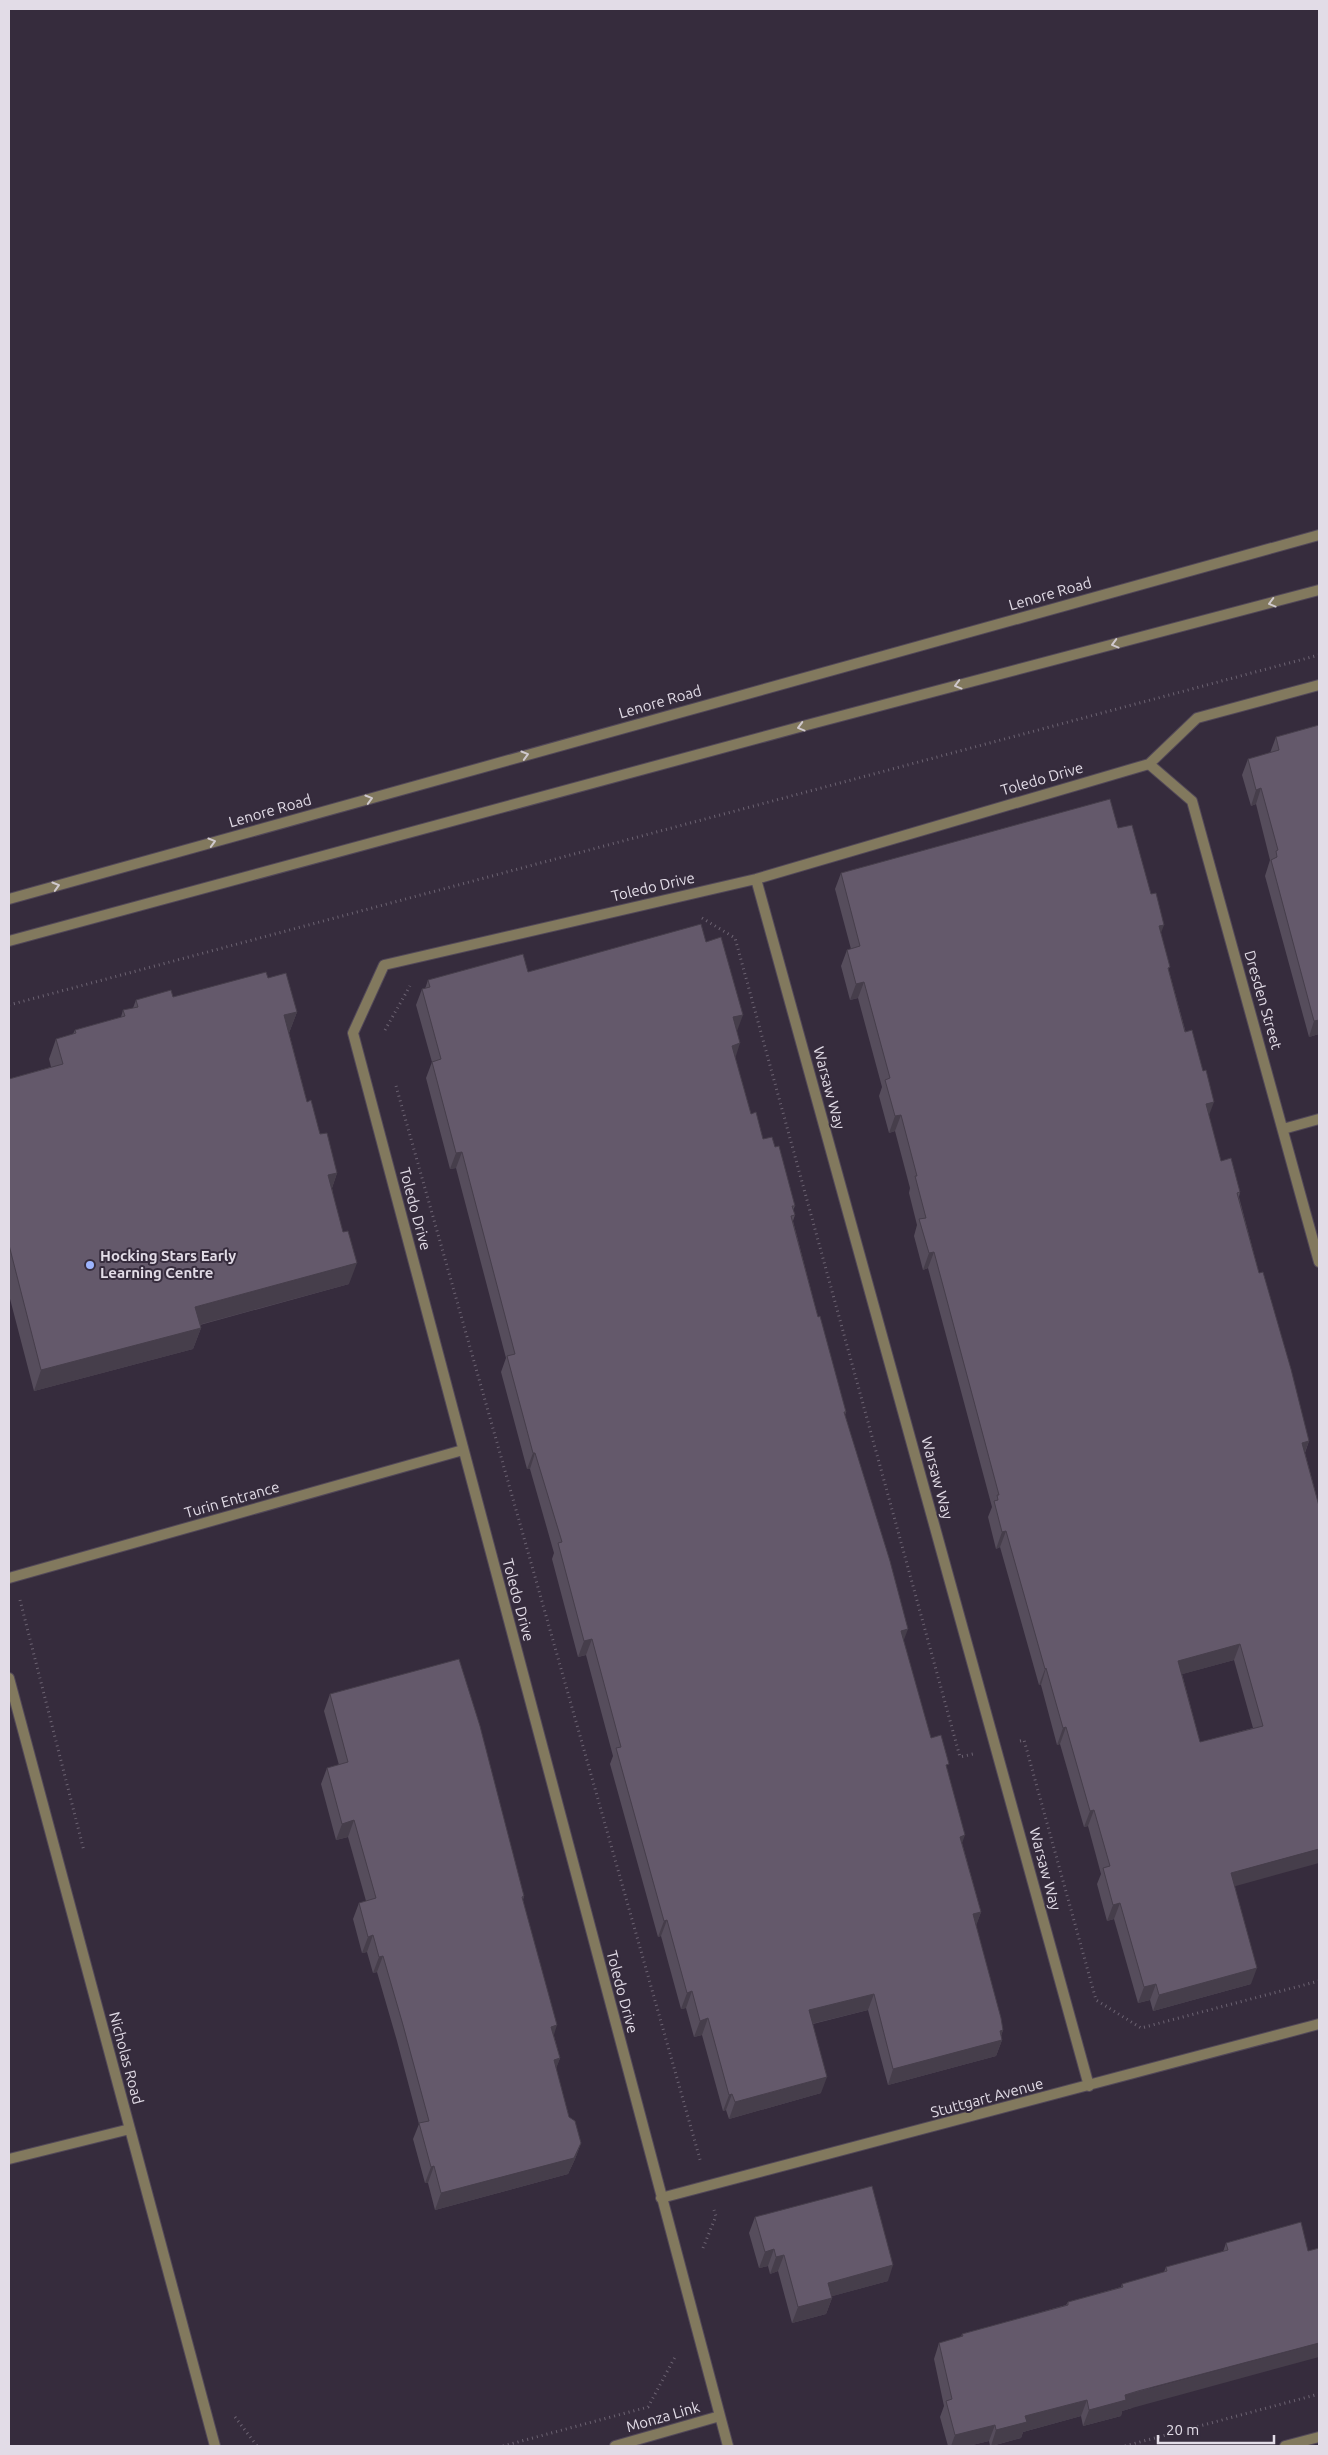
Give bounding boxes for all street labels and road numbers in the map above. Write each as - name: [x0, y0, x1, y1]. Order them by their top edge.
- street label: Lenore Road: [1007, 574, 1093, 613]
- street label: Lenore Road: [617, 682, 703, 721]
- street label: Toledo Drive: [999, 759, 1085, 798]
- street label: Lenore Road: [227, 791, 313, 830]
- street label: Toledo Drive: [610, 869, 696, 904]
- street label: Dresden Street: [1241, 948, 1286, 1051]
- street label: Warsaw Way: [810, 1045, 849, 1131]
- street label: Toledo Drive: [396, 1166, 435, 1252]
- street label: Warsaw Way: [918, 1435, 957, 1521]
- street label: Turin Entrance: [182, 1478, 281, 1521]
- street label: Toledo Drive: [499, 1557, 538, 1643]
- street label: Warsaw Way: [1026, 1826, 1065, 1912]
- street label: Toledo Drive: [603, 1949, 642, 2035]
- street label: Nicholas Road: [106, 2010, 147, 2106]
- street label: Stuttgart Avenue: [929, 2074, 1045, 2121]
- street label: Monza Link: [624, 2398, 702, 2435]

